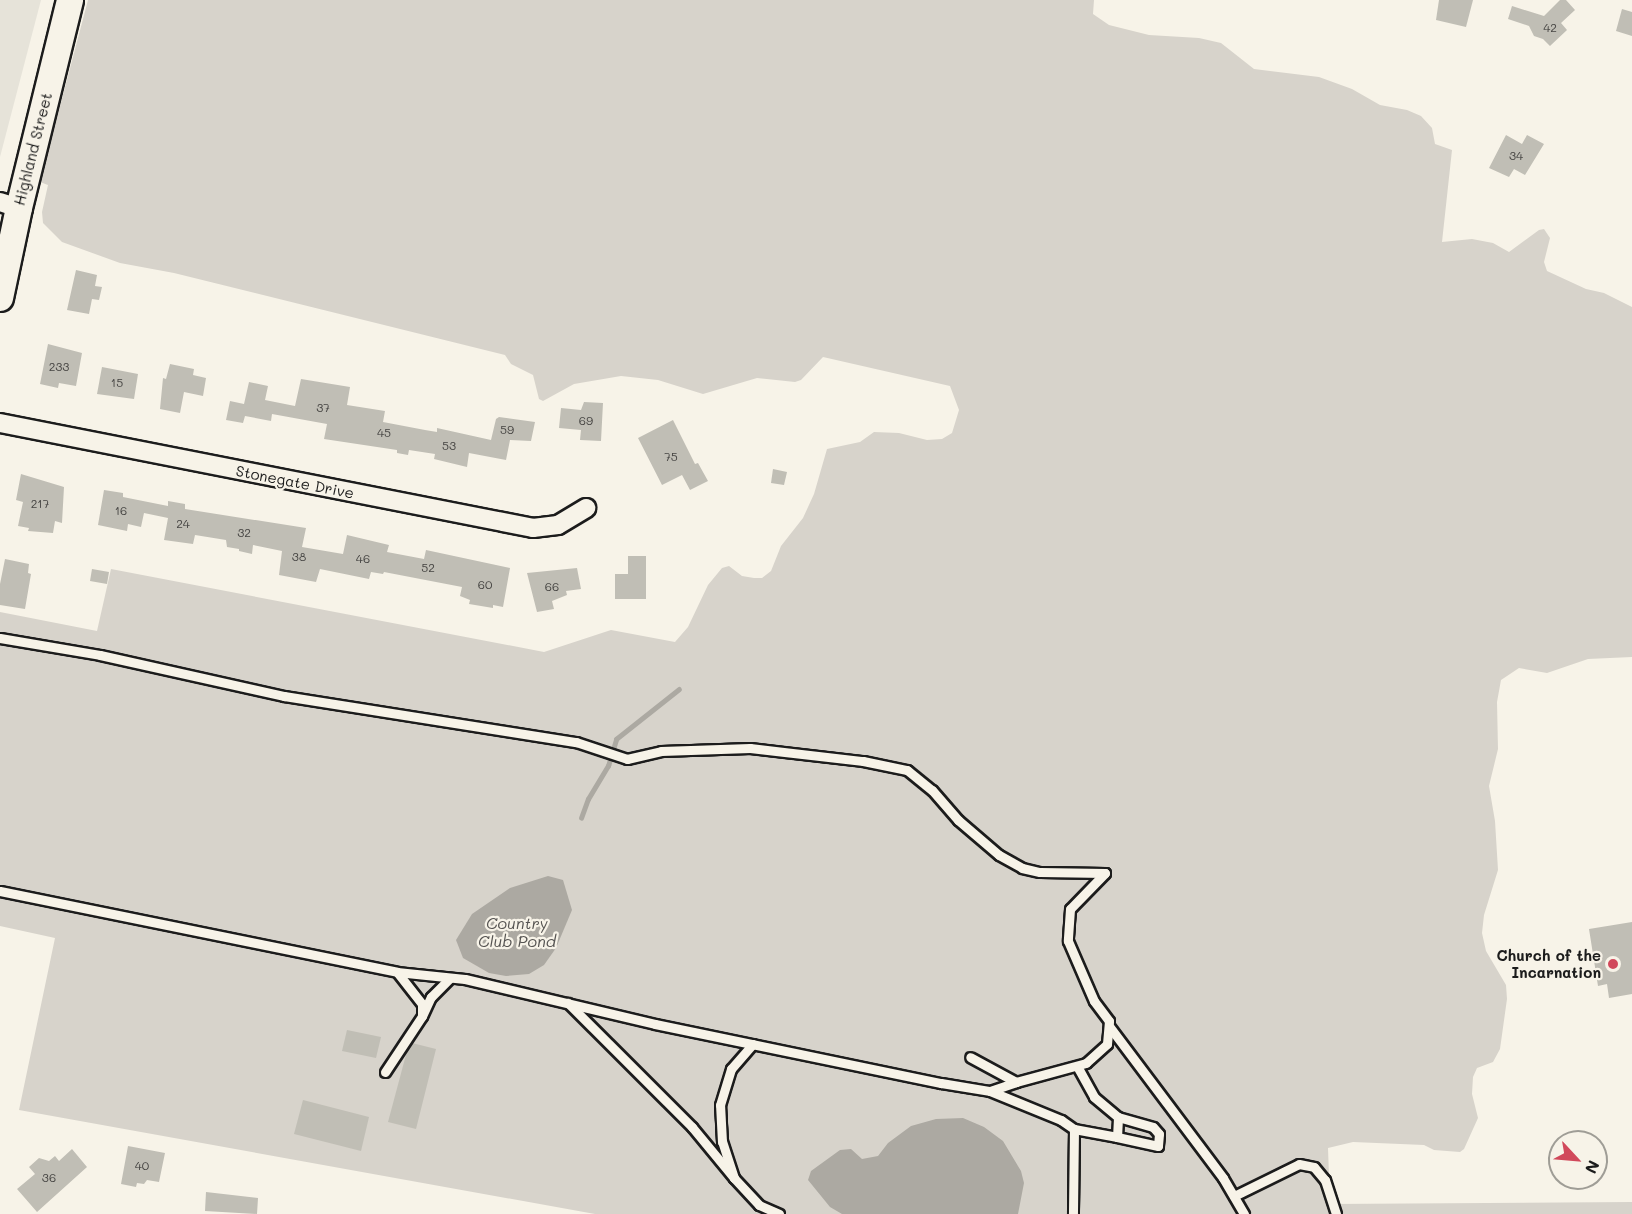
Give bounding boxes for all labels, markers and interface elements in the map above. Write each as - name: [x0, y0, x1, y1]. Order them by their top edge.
- house number: 42: [1543, 21, 1557, 35]
- street label: Highland Street: [10, 91, 56, 207]
- house number: 34: [1509, 149, 1523, 163]
- house number: 233: [49, 360, 69, 374]
- house number: 15: [111, 376, 123, 390]
- house number: 37: [316, 401, 330, 415]
- house number: 69: [579, 414, 593, 428]
- house number: 59: [500, 423, 514, 437]
- house number: 45: [377, 426, 391, 440]
- house number: 53: [442, 439, 456, 453]
- house number: 75: [664, 450, 678, 464]
- street label: Stonegate Drive: [234, 462, 356, 502]
- house number: 217: [31, 497, 49, 511]
- house number: 16: [115, 504, 127, 518]
- house number: 24: [176, 517, 190, 531]
- house number: 32: [237, 526, 251, 540]
- house number: 38: [292, 550, 306, 564]
- house number: 46: [356, 552, 370, 566]
- house number: 52: [421, 561, 435, 575]
- house number: 60: [478, 578, 492, 592]
- house number: 66: [545, 580, 559, 594]
- water label: Country Club Pond: [478, 913, 556, 951]
- place label: Church of the Incarnation: [1496, 946, 1601, 981]
- marker: Church of the Incarnation: [1606, 957, 1620, 971]
- north arrow: [1548, 1130, 1608, 1190]
- text: N: [1581, 1157, 1605, 1177]
- house number: 40: [135, 1159, 149, 1173]
- house number: 36: [42, 1171, 56, 1185]

